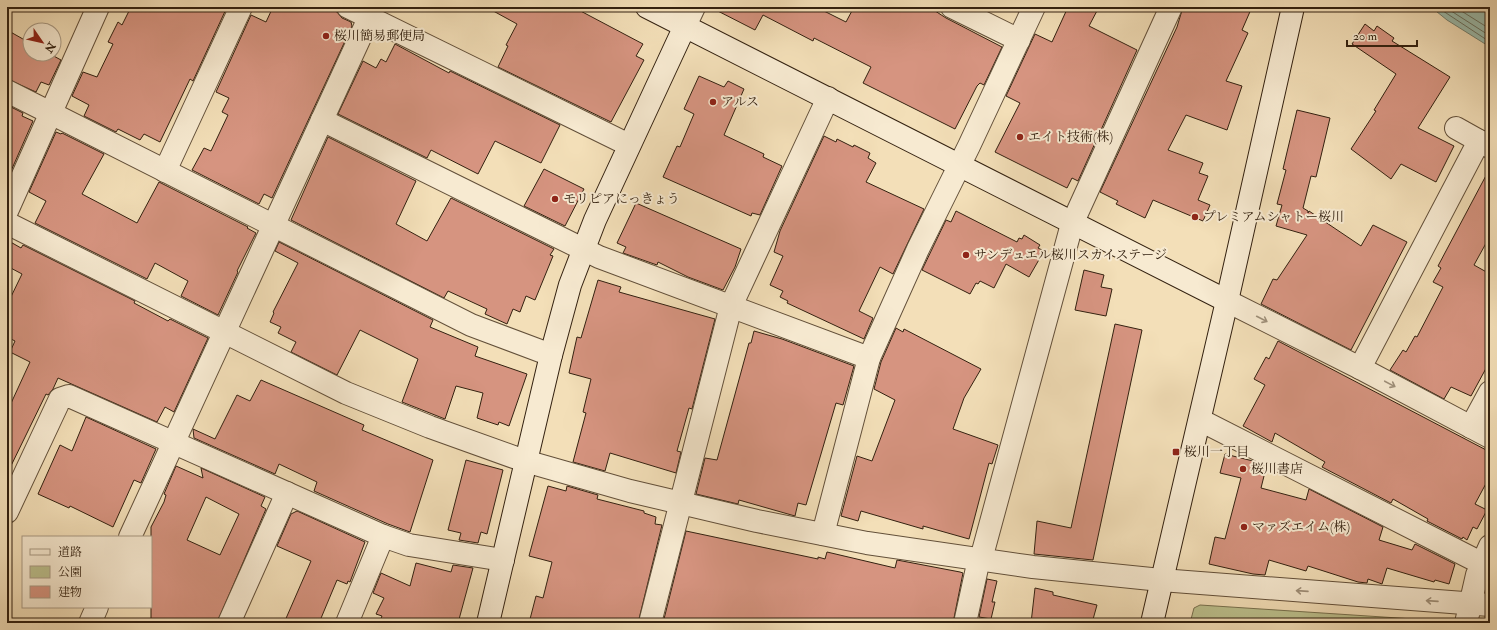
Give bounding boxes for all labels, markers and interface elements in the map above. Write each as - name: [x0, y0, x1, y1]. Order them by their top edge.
- north arrow: [22, 22, 62, 62]
- scale bar: [1347, 22, 1417, 48]
- place label: 桜川簡易郵便局: [334, 28, 425, 44]
- text: 20 m: [1353, 29, 1378, 44]
- marker: 桜川簡易郵便局: [321, 31, 331, 41]
- text: N: [41, 39, 59, 56]
- place label: アルス: [721, 94, 759, 110]
- marker: アルス: [708, 97, 718, 107]
- place label: エイト技術(株): [1028, 129, 1113, 145]
- marker: エイト技術(株): [1015, 132, 1025, 142]
- place label: モリピアにっきょう: [563, 191, 680, 207]
- marker: モリピアにっきょう: [550, 194, 560, 204]
- place label: プレミアムシャトー桜川: [1203, 209, 1344, 225]
- marker: プレミアムシャトー桜川: [1190, 212, 1200, 222]
- place label: サンデュエル桜川スカイステージ: [974, 247, 1167, 263]
- marker: サンデュエル桜川スカイステージ: [961, 250, 971, 260]
- one-way arrow: [1256, 316, 1268, 323]
- one-way arrow: [1384, 381, 1396, 389]
- place label: 桜川一丁目: [1184, 444, 1249, 460]
- marker: 桜川一丁目: [1171, 447, 1181, 457]
- place label: 桜川書店: [1251, 461, 1303, 477]
- marker: 桜川書店: [1238, 464, 1248, 474]
- place label: マァズエイム(株): [1252, 519, 1350, 535]
- marker: マァズエイム(株): [1239, 522, 1249, 532]
- legend: [22, 536, 152, 608]
- text: 道路: [58, 545, 82, 560]
- text: 公園: [58, 565, 82, 580]
- text: 建物: [58, 585, 82, 600]
- one-way arrow: [1296, 587, 1309, 595]
- one-way arrow: [1426, 597, 1439, 605]

